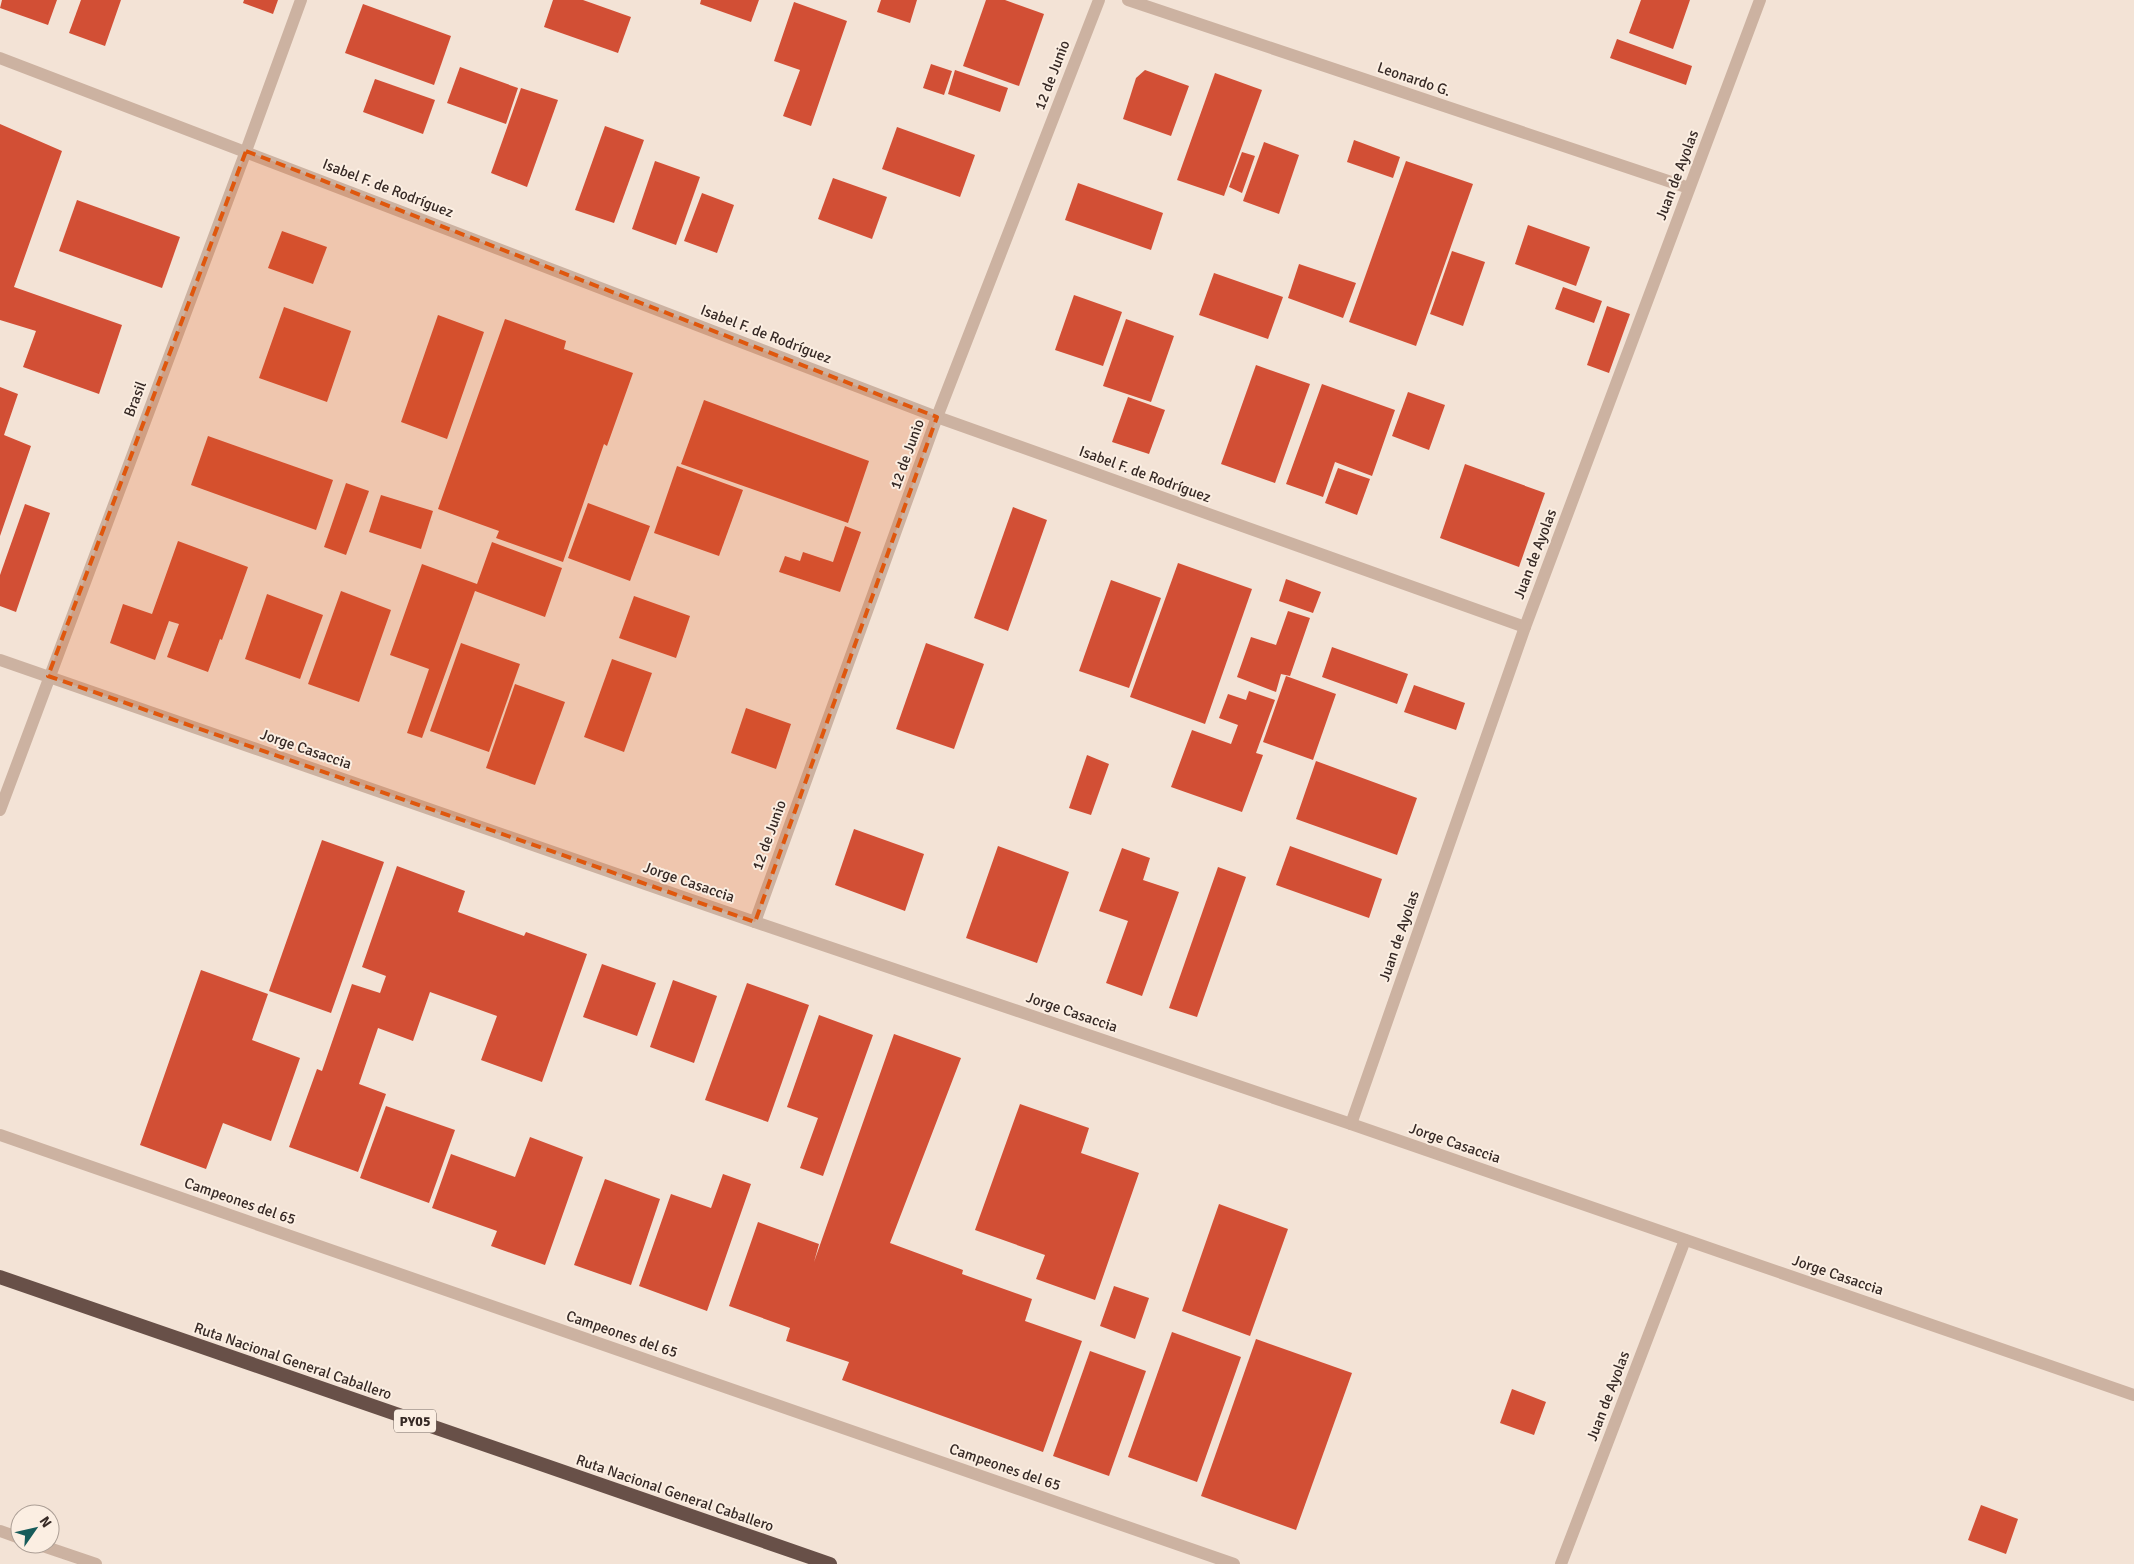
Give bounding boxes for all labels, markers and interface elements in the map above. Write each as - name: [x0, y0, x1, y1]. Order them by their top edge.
- street label: 12 de Junio: [1030, 37, 1074, 112]
- street label: Leonardo G.: [1375, 58, 1453, 100]
- street label: Juan de Ayolas: [1652, 127, 1703, 223]
- street label: Isabel F. de Rodríguez: [320, 155, 456, 221]
- street label: Isabel F. de Rodríguez: [698, 301, 834, 367]
- street label: Brasil: [120, 379, 150, 419]
- street label: 12 de Junio: [886, 416, 928, 491]
- street label: Isabel F. de Rodríguez: [1077, 442, 1214, 506]
- street label: Juan de Ayolas: [1510, 506, 1561, 602]
- street label: Jorge Casaccia: [258, 725, 354, 773]
- street label: 12 de Junio: [748, 797, 790, 872]
- street label: Jorge Casaccia: [641, 858, 737, 906]
- street label: Juan de Ayolas: [1375, 888, 1423, 984]
- street label: Jorge Casaccia: [1024, 988, 1120, 1036]
- street label: Jorge Casaccia: [1407, 1119, 1503, 1167]
- street label: Campeones del 65: [182, 1173, 298, 1229]
- street label: Jorge Casaccia: [1790, 1251, 1886, 1299]
- street label: Campeones del 65: [564, 1306, 680, 1362]
- street label: Ruta Nacional General Caballero: [192, 1319, 394, 1403]
- street label: Juan de Ayolas: [1583, 1348, 1634, 1444]
- road number: PY05: [394, 1410, 436, 1432]
- street label: Campeones del 65: [947, 1439, 1063, 1495]
- street label: Ruta Nacional General Caballero: [574, 1451, 776, 1535]
- north arrow: [10, 1504, 60, 1554]
- text: N: [36, 1513, 55, 1531]

